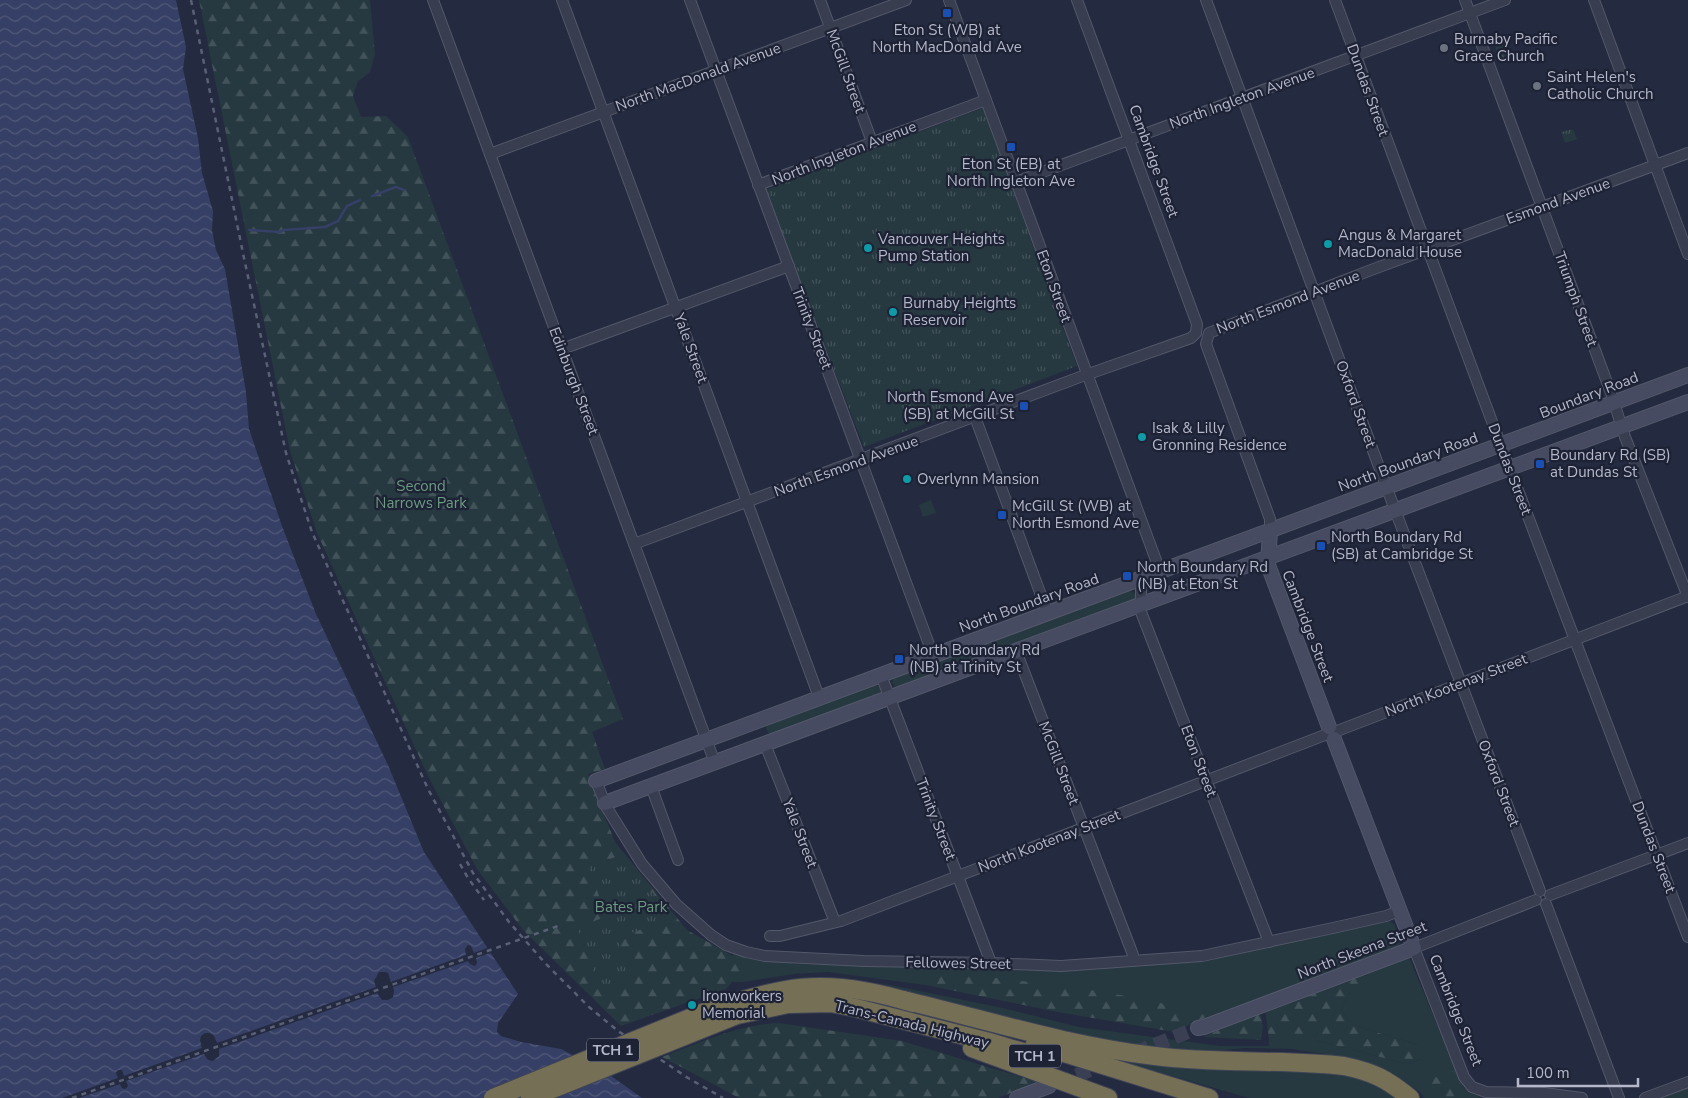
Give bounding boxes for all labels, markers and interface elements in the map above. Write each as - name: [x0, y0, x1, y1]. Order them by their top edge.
- marker: Eton St (WB) at North MacDonald Ave: [941, 7, 953, 19]
- place label: Eton St (WB) at North MacDonald Ave: [872, 20, 1022, 57]
- street label: McGill Street: [822, 26, 871, 116]
- place label: Burnaby Pacific Grace Church: [1454, 29, 1557, 66]
- street label: North MacDonald Avenue: [613, 38, 783, 116]
- street label: Dundas Street: [1342, 41, 1394, 140]
- marker: Burnaby Pacific Grace Church: [1438, 42, 1450, 54]
- street label: North Ingleton Avenue: [1167, 62, 1317, 134]
- place label: Saint Helen's Catholic Church: [1547, 67, 1653, 104]
- marker: Saint Helen's Catholic Church: [1531, 80, 1543, 92]
- street label: Cambridge Street: [1124, 102, 1184, 221]
- street label: North Ingleton Avenue: [769, 116, 919, 190]
- marker: Eton St (EB) at North Ingleton Ave: [1005, 141, 1017, 153]
- place label: Eton St (EB) at North Ingleton Ave: [947, 154, 1075, 191]
- street label: Esmond Avenue: [1503, 173, 1613, 229]
- place label: Angus & Margaret MacDonald House: [1338, 225, 1462, 262]
- place label: Vancouver Heights Pump Station: [877, 229, 1005, 266]
- marker: Angus & Margaret MacDonald House: [1322, 238, 1334, 250]
- marker: Vancouver Heights Pump Station: [862, 242, 874, 254]
- street label: Eton Street: [1032, 247, 1077, 326]
- street label: Triumph Street: [1549, 249, 1603, 350]
- street label: North Esmond Avenue: [1213, 265, 1363, 339]
- street label: Trinity Street: [787, 284, 837, 373]
- place label: Burnaby Heights Reservoir: [903, 293, 1016, 330]
- marker: Burnaby Heights Reservoir: [887, 306, 899, 318]
- street label: Yale Street: [669, 309, 713, 386]
- street label: Edinburgh Street: [544, 324, 604, 438]
- street label: Oxford Street: [1331, 358, 1381, 451]
- street label: Boundary Road: [1537, 367, 1641, 423]
- place label: North Esmond Ave (SB) at McGill St: [887, 387, 1015, 424]
- marker: North Esmond Ave (SB) at McGill St: [1018, 400, 1030, 412]
- place label: Isak & Lilly Gronning Residence: [1152, 418, 1287, 455]
- street label: Dundas Street: [1483, 420, 1537, 518]
- street label: North Boundary Road: [1335, 427, 1481, 497]
- street label: North Esmond Avenue: [771, 431, 921, 501]
- marker: Isak & Lilly Gronning Residence: [1136, 431, 1148, 443]
- place label: Boundary Rd (SB) at Dundas St: [1550, 445, 1671, 482]
- marker: Boundary Rd (SB) at Dundas St: [1534, 458, 1546, 470]
- place label: Overlynn Mansion: [917, 469, 1039, 489]
- marker: Overlynn Mansion: [901, 473, 913, 485]
- park label: Second Narrows Park: [375, 476, 467, 513]
- place label: McGill St (WB) at North Esmond Ave: [1012, 496, 1139, 533]
- marker: McGill St (WB) at North Esmond Ave: [996, 509, 1008, 521]
- place label: North Boundary Rd (SB) at Cambridge St: [1331, 527, 1474, 564]
- marker: North Boundary Rd (SB) at Cambridge St: [1315, 540, 1327, 552]
- place label: North Boundary Rd (NB) at Eton St: [1137, 557, 1268, 594]
- street label: Cambridge Street: [1277, 567, 1339, 686]
- street label: North Boundary Road: [956, 568, 1102, 638]
- marker: North Boundary Rd (NB) at Eton St: [1121, 570, 1133, 582]
- place label: North Boundary Rd (NB) at Trinity St: [909, 640, 1040, 677]
- street label: North Kootenay Street: [1382, 648, 1531, 721]
- marker: North Boundary Rd (NB) at Trinity St: [893, 653, 905, 665]
- street label: McGill Street: [1034, 718, 1084, 808]
- street label: Eton Street: [1176, 722, 1222, 801]
- street label: Oxford Street: [1473, 737, 1525, 830]
- street label: Trinity Street: [911, 775, 961, 864]
- street label: Yale Street: [777, 794, 823, 871]
- street label: Dundas Street: [1627, 798, 1681, 896]
- street label: North Kootenay Street: [975, 804, 1124, 877]
- park label: Bates Park: [595, 897, 668, 917]
- street label: North Skeena Street: [1295, 916, 1430, 984]
- street label: Cambridge Street: [1425, 951, 1488, 1069]
- street label: Fellowes Street: [905, 952, 1012, 974]
- place label: Ironworkers Memorial: [702, 986, 782, 1023]
- street label: Trans-Canada Highway: [833, 995, 991, 1053]
- marker: Ironworkers Memorial: [686, 999, 698, 1011]
- road number: TCH 1: [587, 1038, 639, 1062]
- road number: TCH 1: [1009, 1044, 1061, 1068]
- scale bar: [1518, 1056, 1638, 1088]
- text: 100 m: [1526, 1063, 1570, 1083]

